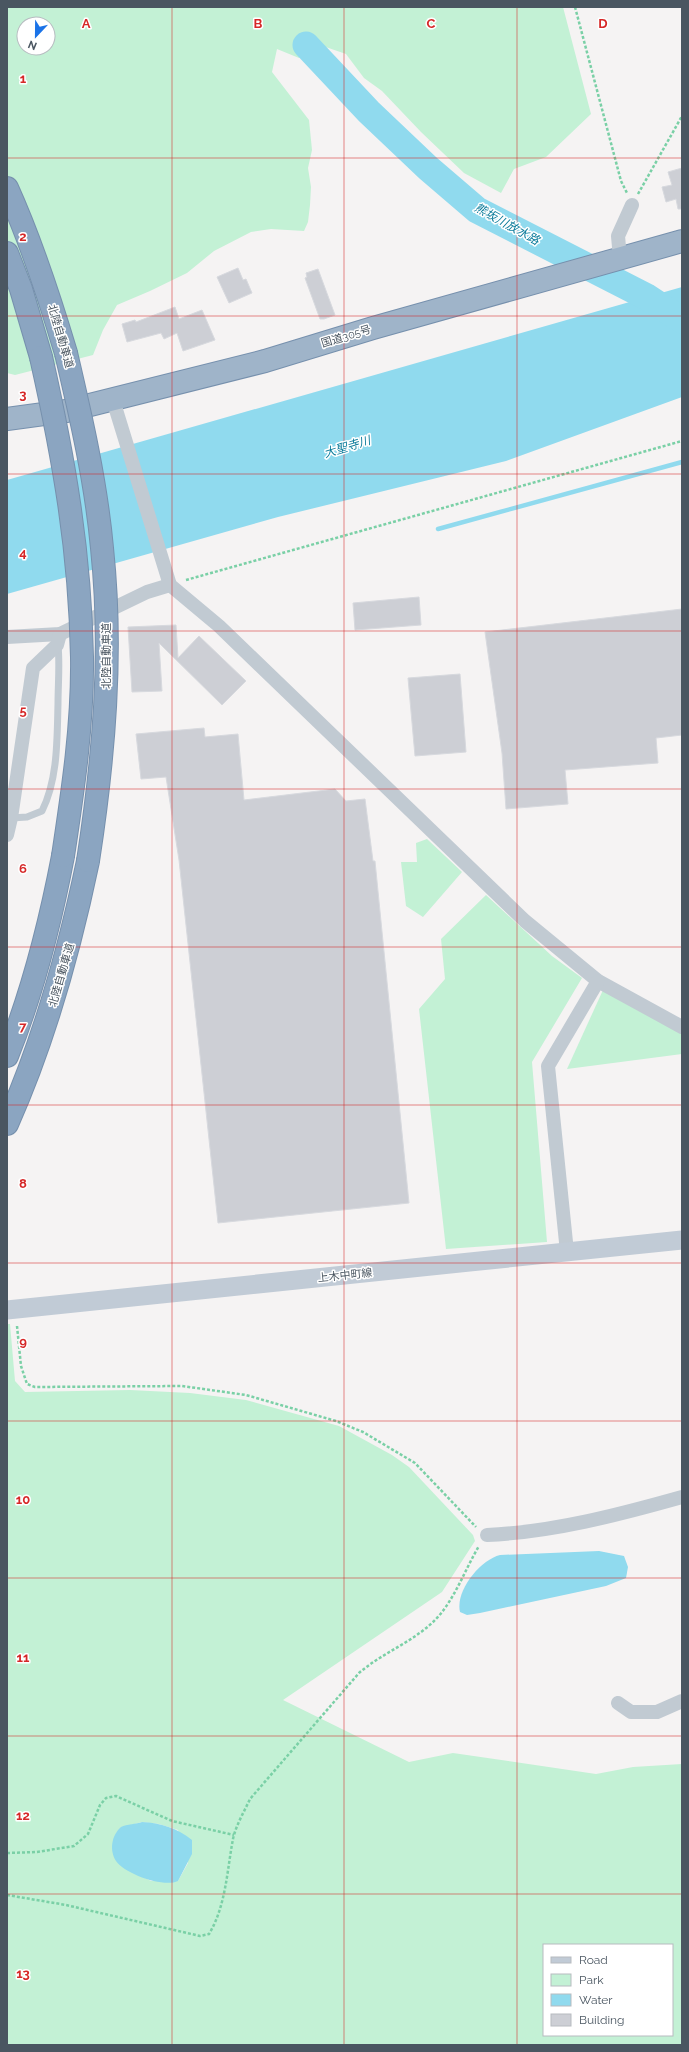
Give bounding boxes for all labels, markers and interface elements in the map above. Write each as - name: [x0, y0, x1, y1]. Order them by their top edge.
- north arrow: [16, 16, 56, 56]
- text: A: [82, 16, 91, 31]
- text: B: [254, 16, 263, 31]
- text: C: [427, 16, 436, 31]
- text: D: [598, 16, 608, 31]
- text: N: [26, 37, 39, 52]
- text: 1: [20, 71, 27, 86]
- water label: 熊坂川放水路: [472, 200, 543, 248]
- text: 2: [19, 229, 27, 244]
- street label: 北陸自動車道: [45, 303, 76, 370]
- street label: 国道305号: [320, 323, 373, 350]
- text: 3: [19, 387, 27, 402]
- water label: 大聖寺川: [322, 433, 374, 461]
- text: 4: [19, 545, 27, 560]
- street label: 北陸自動車道: [100, 623, 113, 689]
- text: 5: [19, 703, 27, 718]
- text: 6: [19, 861, 27, 876]
- street label: 北陸自動車道: [46, 942, 77, 1009]
- text: 7: [19, 1019, 27, 1034]
- text: 8: [19, 1176, 27, 1191]
- street label: 上木中町線: [317, 1266, 373, 1285]
- text: 9: [19, 1334, 27, 1349]
- text: 10: [16, 1492, 30, 1507]
- text: 11: [17, 1650, 30, 1665]
- text: 12: [16, 1808, 30, 1823]
- legend: [543, 1944, 673, 2036]
- text: Road: [579, 1953, 608, 1967]
- text: 13: [16, 1966, 30, 1981]
- text: Park: [579, 1973, 604, 1987]
- text: Water: [579, 1993, 613, 2007]
- text: Building: [579, 2013, 625, 2027]

